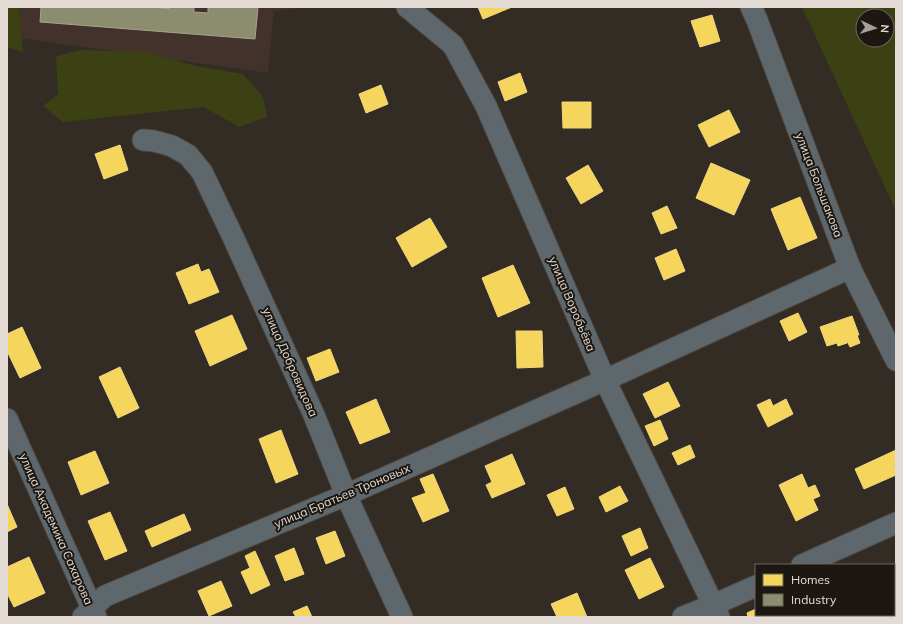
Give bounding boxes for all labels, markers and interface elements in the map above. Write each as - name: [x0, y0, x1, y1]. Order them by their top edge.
- north arrow: [855, 8, 895, 48]
- text: N: [878, 24, 892, 33]
- street label: улица Большакова: [793, 130, 846, 239]
- street label: улица Воробьёва: [546, 254, 599, 354]
- street label: улица Добровидова: [260, 305, 321, 419]
- street label: улица Академика Сахарова: [16, 451, 97, 607]
- street label: улица Братьев Троновых: [272, 460, 413, 531]
- legend: [755, 564, 895, 616]
- text: Homes: [791, 572, 830, 587]
- text: Industry: [791, 592, 837, 607]

